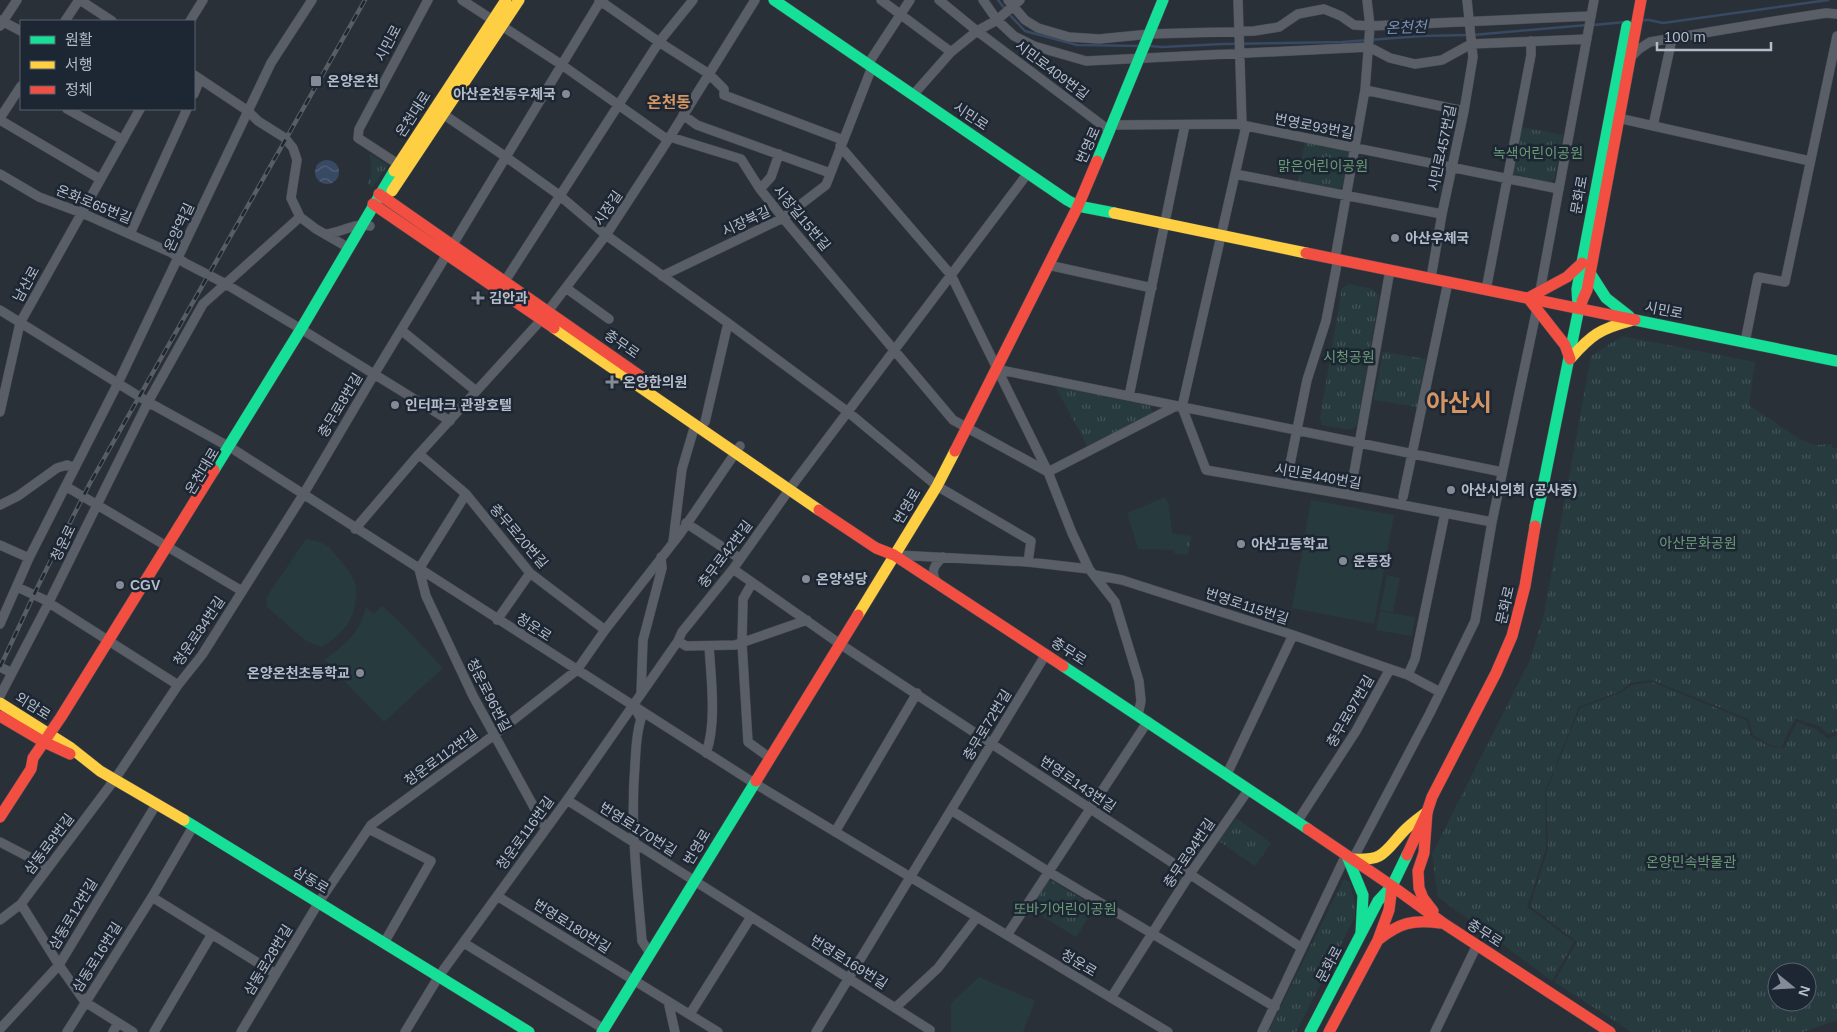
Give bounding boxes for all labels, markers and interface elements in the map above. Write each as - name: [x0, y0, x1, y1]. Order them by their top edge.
- water label: 온천천: [1385, 18, 1429, 36]
- legend: [20, 20, 195, 110]
- scale bar: [1657, 20, 1771, 52]
- street label: 시민로: [372, 22, 404, 64]
- text: 100 m: [1664, 28, 1706, 45]
- text: 원활: [65, 31, 93, 48]
- street label: 시민로409번길: [1012, 37, 1092, 103]
- text: 서행: [65, 56, 93, 73]
- place label: 온양온천: [327, 73, 379, 89]
- marker: 온양온천: [309, 74, 323, 88]
- text: 정체: [65, 81, 93, 98]
- place label: 아산온천동우체국: [453, 86, 556, 102]
- street label: 온천대로: [392, 88, 434, 140]
- marker: 아산온천동우체국: [560, 88, 572, 100]
- district label: 온천동: [647, 93, 691, 111]
- street label: 시민로: [951, 99, 992, 134]
- street label: 시민로457번길: [1425, 103, 1459, 193]
- street label: 번영로93번길: [1273, 111, 1355, 141]
- street label: 번영로: [1073, 124, 1103, 166]
- park label: 녹색어린이공원: [1493, 145, 1583, 161]
- park label: 맑은어린이공원: [1278, 158, 1368, 174]
- street label: 문화로: [1568, 174, 1590, 215]
- street label: 온화로65번길: [54, 182, 134, 226]
- street label: 시장길15번길: [770, 182, 834, 254]
- street label: 시장길: [591, 188, 625, 228]
- street label: 온양역길: [161, 200, 197, 254]
- street label: 시장북길: [719, 203, 773, 239]
- place label: 아산우체국: [1405, 230, 1470, 246]
- marker: 아산우체국: [1389, 232, 1401, 244]
- street label: 남산로: [10, 263, 42, 305]
- place label: 김안과: [489, 290, 528, 306]
- marker: 김안과: [471, 291, 485, 305]
- street label: 시민로: [1644, 298, 1685, 322]
- street label: 충무로: [602, 326, 643, 362]
- park label: 시청공원: [1323, 349, 1375, 365]
- street label: 충무로8번길: [315, 370, 365, 440]
- place label: 온양한의원: [623, 374, 687, 390]
- marker: 온양한의원: [605, 375, 619, 389]
- district label: 아산시: [1426, 389, 1492, 416]
- place label: 인터파크 관광호텔: [405, 397, 512, 413]
- marker: 인터파크 관광호텔: [389, 399, 401, 411]
- street label: 온천대로: [182, 445, 222, 497]
- street label: 시민로440번길: [1273, 461, 1363, 491]
- place label: 아산시의회 (공사중): [1461, 482, 1577, 498]
- marker: 아산시의회 (공사중): [1445, 484, 1457, 496]
- street label: 번영로: [890, 485, 924, 527]
- street label: 충무로20번길: [487, 501, 551, 571]
- street label: 충무로42번길: [695, 517, 755, 591]
- street label: 청운로: [47, 522, 79, 564]
- park label: 아산문화공원: [1659, 535, 1737, 551]
- place label: 아산고등학교: [1251, 536, 1328, 552]
- marker: 아산고등학교: [1235, 538, 1247, 550]
- place label: 운동장: [1353, 553, 1392, 569]
- marker: 운동장: [1337, 555, 1349, 567]
- place label: 온양성당: [816, 571, 868, 587]
- marker: 온양성당: [800, 573, 812, 585]
- place label: CGV: [130, 577, 161, 593]
- marker: CGV: [114, 579, 126, 591]
- street label: 문화로: [1493, 584, 1517, 626]
- street label: 번영로115번길: [1203, 585, 1291, 627]
- street label: 청운로84번길: [170, 593, 228, 669]
- street label: 청운로: [513, 610, 555, 644]
- street label: 충무로: [1048, 634, 1090, 668]
- street label: 청운로96번길: [464, 656, 514, 734]
- place label: 온양온천초등학교: [247, 665, 350, 681]
- marker: 온양온천초등학교: [354, 667, 366, 679]
- street label: 충무로97번길: [1323, 672, 1377, 750]
- street label: 충무로72번길: [960, 687, 1014, 763]
- street label: 외암로: [12, 689, 54, 723]
- street label: 청운로112번길: [401, 725, 481, 789]
- street label: 번영로143번길: [1037, 753, 1119, 815]
- street label: 청운로116번길: [493, 793, 557, 873]
- street label: 번영로170번길: [597, 799, 679, 859]
- street label: 삼동로8번길: [21, 810, 77, 878]
- street label: 충무로94번길: [1160, 815, 1218, 891]
- street label: 번영로: [680, 826, 714, 868]
- park label: 온양민속박물관: [1646, 854, 1736, 870]
- street label: 삼동로: [290, 863, 332, 897]
- street label: 삼동로12번길: [46, 876, 100, 952]
- street label: 번영로180번길: [531, 896, 613, 956]
- park label: 또바기어린이공원: [1013, 901, 1117, 917]
- street label: 충무로: [1464, 916, 1506, 950]
- street label: 삼동로16번길: [69, 919, 125, 995]
- street label: 삼동로28번길: [241, 922, 295, 998]
- street label: 번영로169번길: [808, 932, 890, 992]
- street label: 문화로: [1313, 943, 1345, 985]
- street label: 청운로: [1058, 946, 1100, 980]
- north arrow: [1767, 962, 1817, 1012]
- text: N: [1795, 984, 1814, 998]

